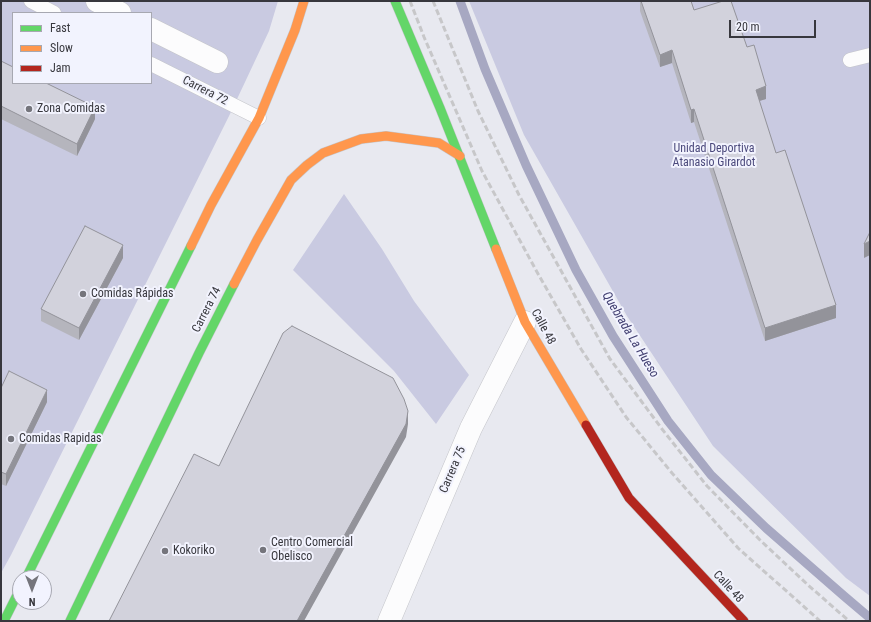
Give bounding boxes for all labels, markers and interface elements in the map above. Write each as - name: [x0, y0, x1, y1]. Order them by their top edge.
- legend: [12, 12, 152, 84]
- scale bar: [731, 12, 818, 38]
- text: 20 m: [736, 20, 760, 34]
- text: Fast: [50, 21, 70, 35]
- text: Slow: [50, 41, 73, 55]
- text: Jam: [50, 61, 71, 75]
- street label: Carrera 72: [180, 73, 230, 109]
- place label: Zona Comidas: [37, 102, 105, 116]
- marker: Zona Comidas: [24, 104, 34, 114]
- park label: Unidad Deportiva Atanasio Girardot: [673, 142, 755, 170]
- street label: Carrera 74: [189, 285, 225, 335]
- place label: Comidas Rápidas: [91, 287, 174, 301]
- marker: Comidas Rápidas: [78, 289, 88, 299]
- water label: Quebrada La Hueso: [598, 289, 662, 381]
- street label: Calle 48: [528, 307, 558, 347]
- place label: Comidas Rapidas: [19, 432, 102, 446]
- marker: Comidas Rapidas: [6, 434, 16, 444]
- street label: Carrera 75: [437, 445, 469, 495]
- place label: Centro Comercial Obelisco: [271, 536, 353, 564]
- place label: Kokoriko: [173, 544, 215, 558]
- marker: Centro Comercial Obelisco: [258, 545, 268, 555]
- marker: Kokoriko: [160, 546, 170, 556]
- street label: Calle 48: [710, 568, 746, 606]
- north arrow: [12, 570, 52, 610]
- text: N: [29, 595, 35, 608]

